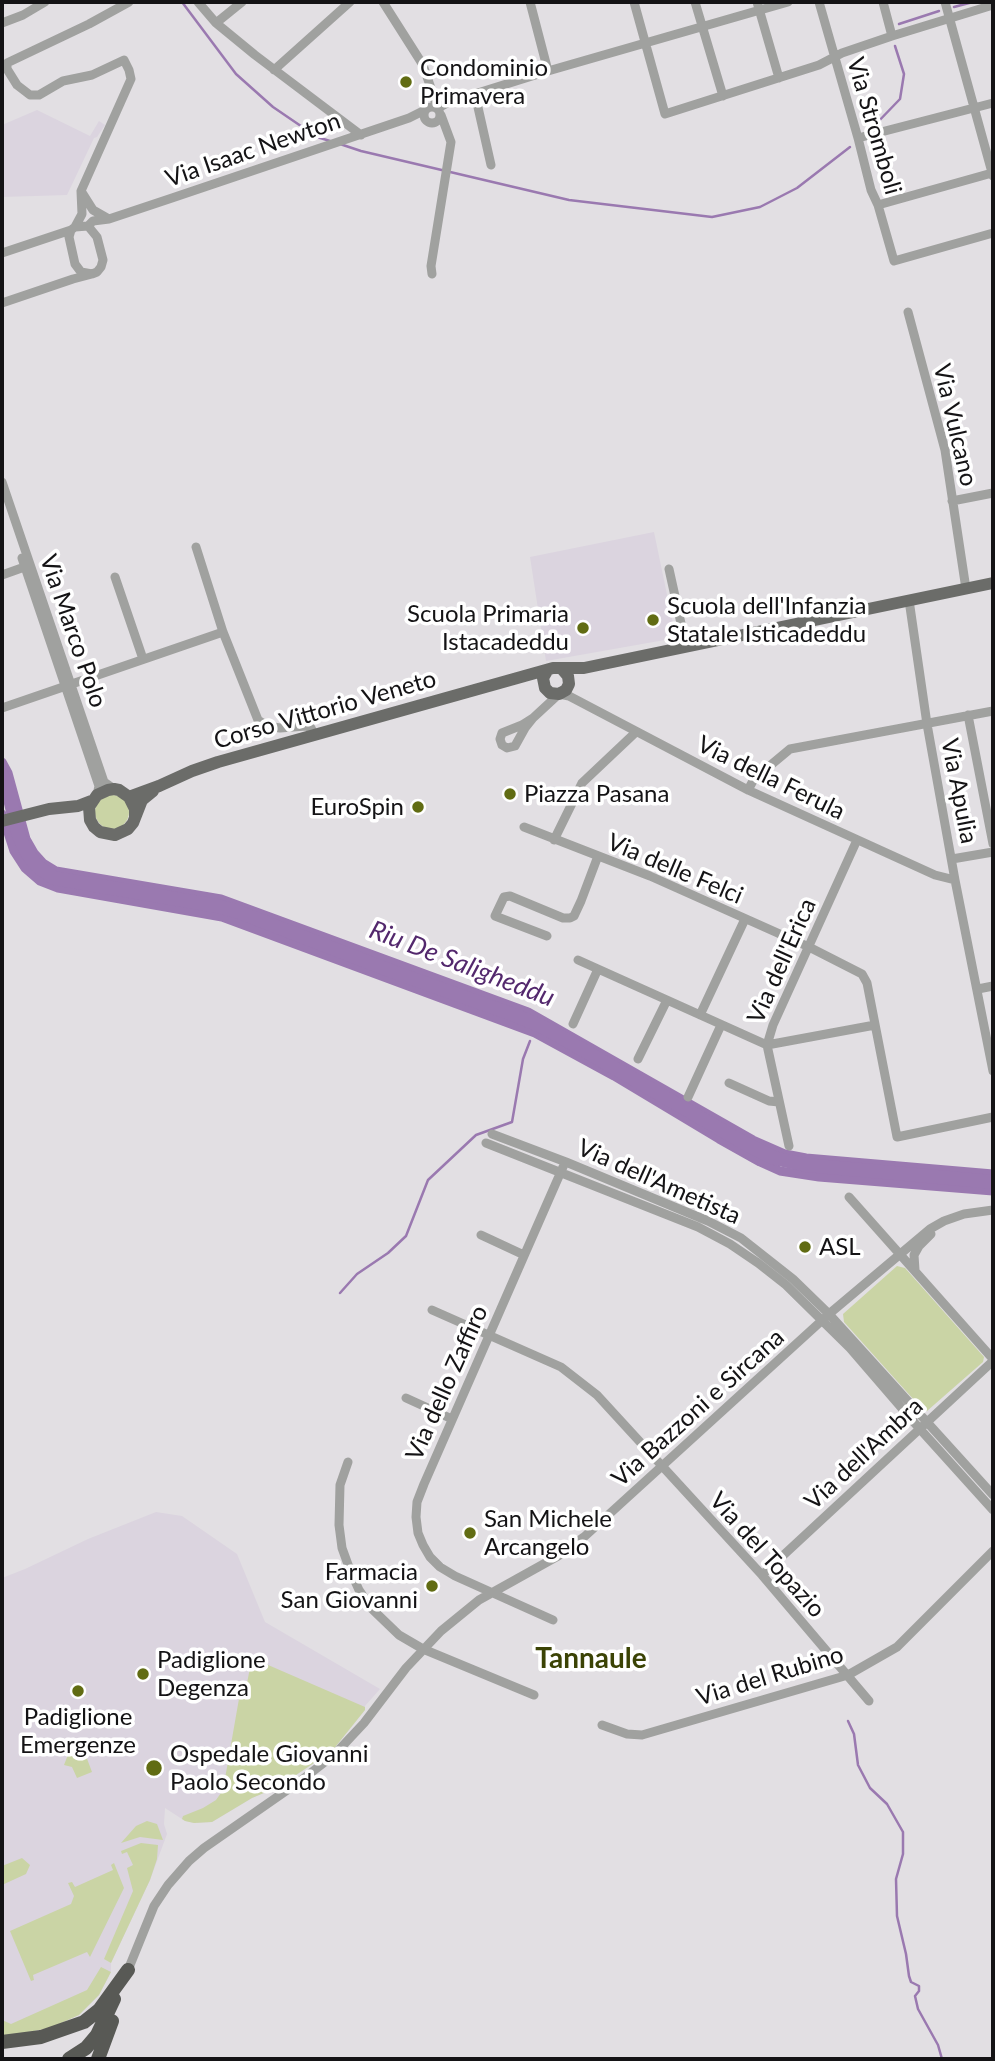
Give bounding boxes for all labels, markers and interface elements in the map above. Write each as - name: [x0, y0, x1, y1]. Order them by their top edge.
- place label: Condominio Primavera: [420, 54, 548, 110]
- street label: Via Stromboli: [841, 54, 907, 198]
- marker: Condominio Primavera: [398, 74, 414, 90]
- street label: Via Isaac Newton: [162, 107, 344, 193]
- street label: Via Vulcano: [927, 361, 983, 489]
- street label: Via Marco Polo: [33, 551, 113, 711]
- place label: Scuola dell'Infanzia Statale Isticadeddu: [667, 592, 866, 648]
- place label: Scuola Primaria Istacadeddu: [407, 600, 569, 656]
- marker: Scuola dell'Infanzia Statale Isticadeddu: [645, 612, 661, 628]
- marker: Scuola Primaria Istacadeddu: [575, 620, 591, 636]
- street label: Corso Vittorio Veneto: [211, 665, 439, 755]
- street label: Via della Ferula: [693, 730, 849, 826]
- street label: Via Apulia: [935, 736, 983, 846]
- place label: Piazza Pasana: [524, 780, 669, 808]
- marker: Piazza Pasana: [502, 786, 518, 802]
- place label: EuroSpin: [310, 793, 404, 821]
- marker: EuroSpin: [410, 799, 426, 815]
- street label: Via delle Felci: [603, 828, 747, 910]
- street label: Via dell'Erica: [742, 894, 822, 1028]
- water label: Riu De Saligheddu: [365, 914, 559, 1014]
- street label: Via dell'Ametista: [573, 1133, 745, 1231]
- place label: ASL: [819, 1233, 861, 1261]
- marker: ASL: [797, 1239, 813, 1255]
- street label: Via dello Zaffiro: [400, 1301, 494, 1465]
- street label: Via Bazzoni e Sircana: [606, 1323, 790, 1493]
- street label: Via dell'Ambra: [799, 1392, 929, 1516]
- street label: Via del Topazio: [703, 1486, 831, 1624]
- place label: San Michele Arcangelo: [484, 1505, 612, 1561]
- marker: San Michele Arcangelo: [462, 1525, 478, 1541]
- place label: Farmacia San Giovanni: [281, 1558, 418, 1614]
- marker: Farmacia San Giovanni: [424, 1578, 440, 1594]
- street label: Via del Rubino: [693, 1640, 847, 1712]
- district label: Tannaule: [535, 1642, 647, 1676]
- place label: Padiglione Degenza: [157, 1646, 266, 1702]
- marker: Padiglione Degenza: [135, 1666, 151, 1682]
- marker: Padiglione Emergenze: [70, 1683, 86, 1699]
- place label: Padiglione Emergenze: [20, 1703, 136, 1759]
- place label: Ospedale Giovanni Paolo Secondo: [170, 1740, 368, 1796]
- marker: Ospedale Giovanni Paolo Secondo: [144, 1758, 164, 1778]

